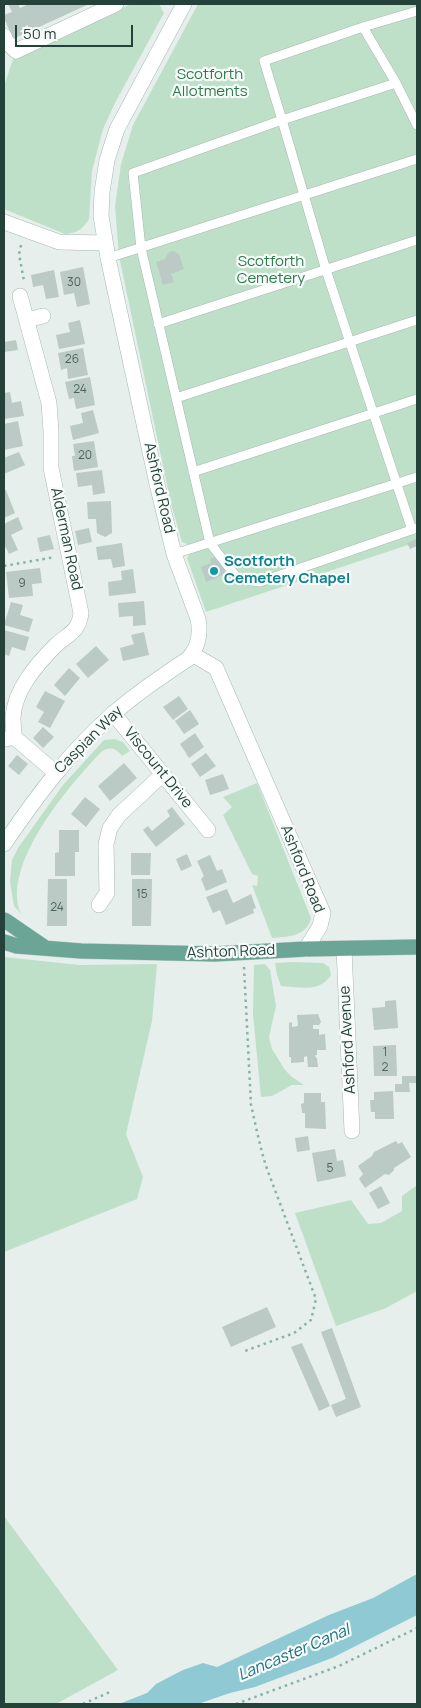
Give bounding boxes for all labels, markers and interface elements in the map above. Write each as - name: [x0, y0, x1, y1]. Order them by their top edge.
- scale bar: [18, 15, 135, 47]
- text: 50 m: [23, 23, 57, 44]
- park label: Scotforth Allotments: [172, 66, 248, 101]
- park label: Scotforth Cemetery: [237, 253, 305, 288]
- house number: 30: [67, 276, 81, 290]
- house number: 26: [65, 353, 79, 367]
- house number: 24: [73, 383, 87, 397]
- street label: Ashford Road: [140, 441, 178, 535]
- house number: 20: [78, 449, 92, 463]
- street label: Alderman Road: [46, 486, 86, 592]
- place label: Scotforth Cemetery Chapel: [224, 553, 350, 588]
- marker: Scotforth Cemetery Chapel: [208, 565, 220, 577]
- house number: 9: [18, 577, 26, 591]
- street label: Caspian Way: [51, 702, 127, 778]
- street label: Viscount Drive: [120, 724, 196, 812]
- street label: Ashford Road: [276, 823, 328, 915]
- house number: 15: [136, 888, 148, 902]
- house number: 24: [50, 901, 64, 915]
- street label: Ashton Road: [187, 941, 275, 963]
- street label: Ashford Avenue: [336, 985, 360, 1095]
- house number: 1: [383, 1046, 387, 1060]
- house number: 2: [382, 1061, 388, 1075]
- house number: 5: [327, 1162, 333, 1176]
- water label: Lancaster Canal: [235, 1621, 353, 1685]

